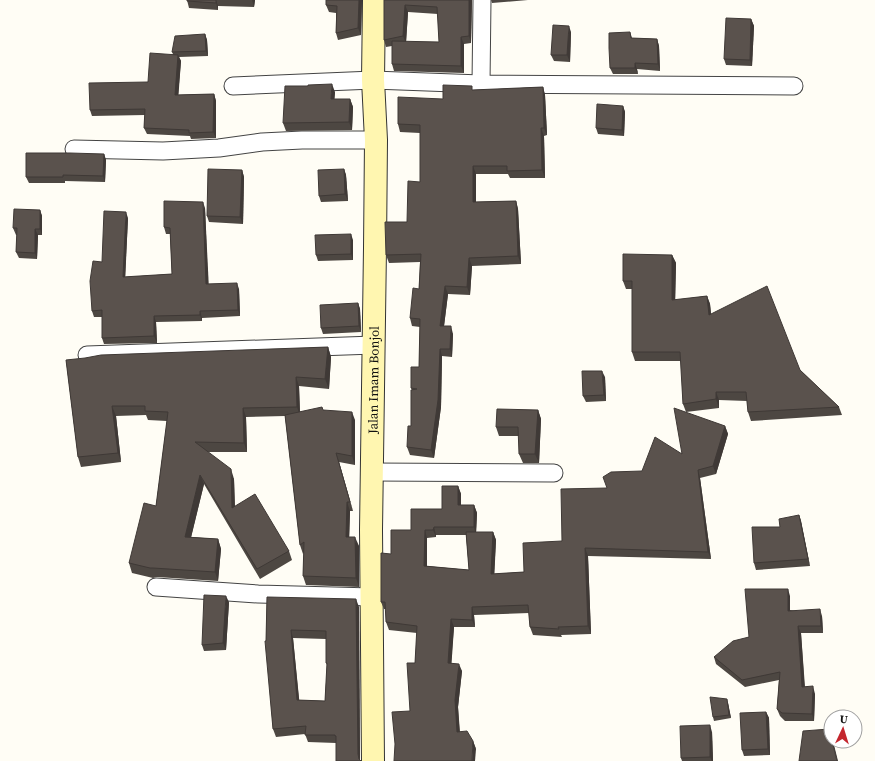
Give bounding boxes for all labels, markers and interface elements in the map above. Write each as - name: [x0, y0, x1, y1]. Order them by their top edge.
- street label: Jalan Imam Bonjol: [364, 326, 382, 435]
- north arrow: [823, 709, 863, 749]
- text: U: [839, 712, 848, 727]

